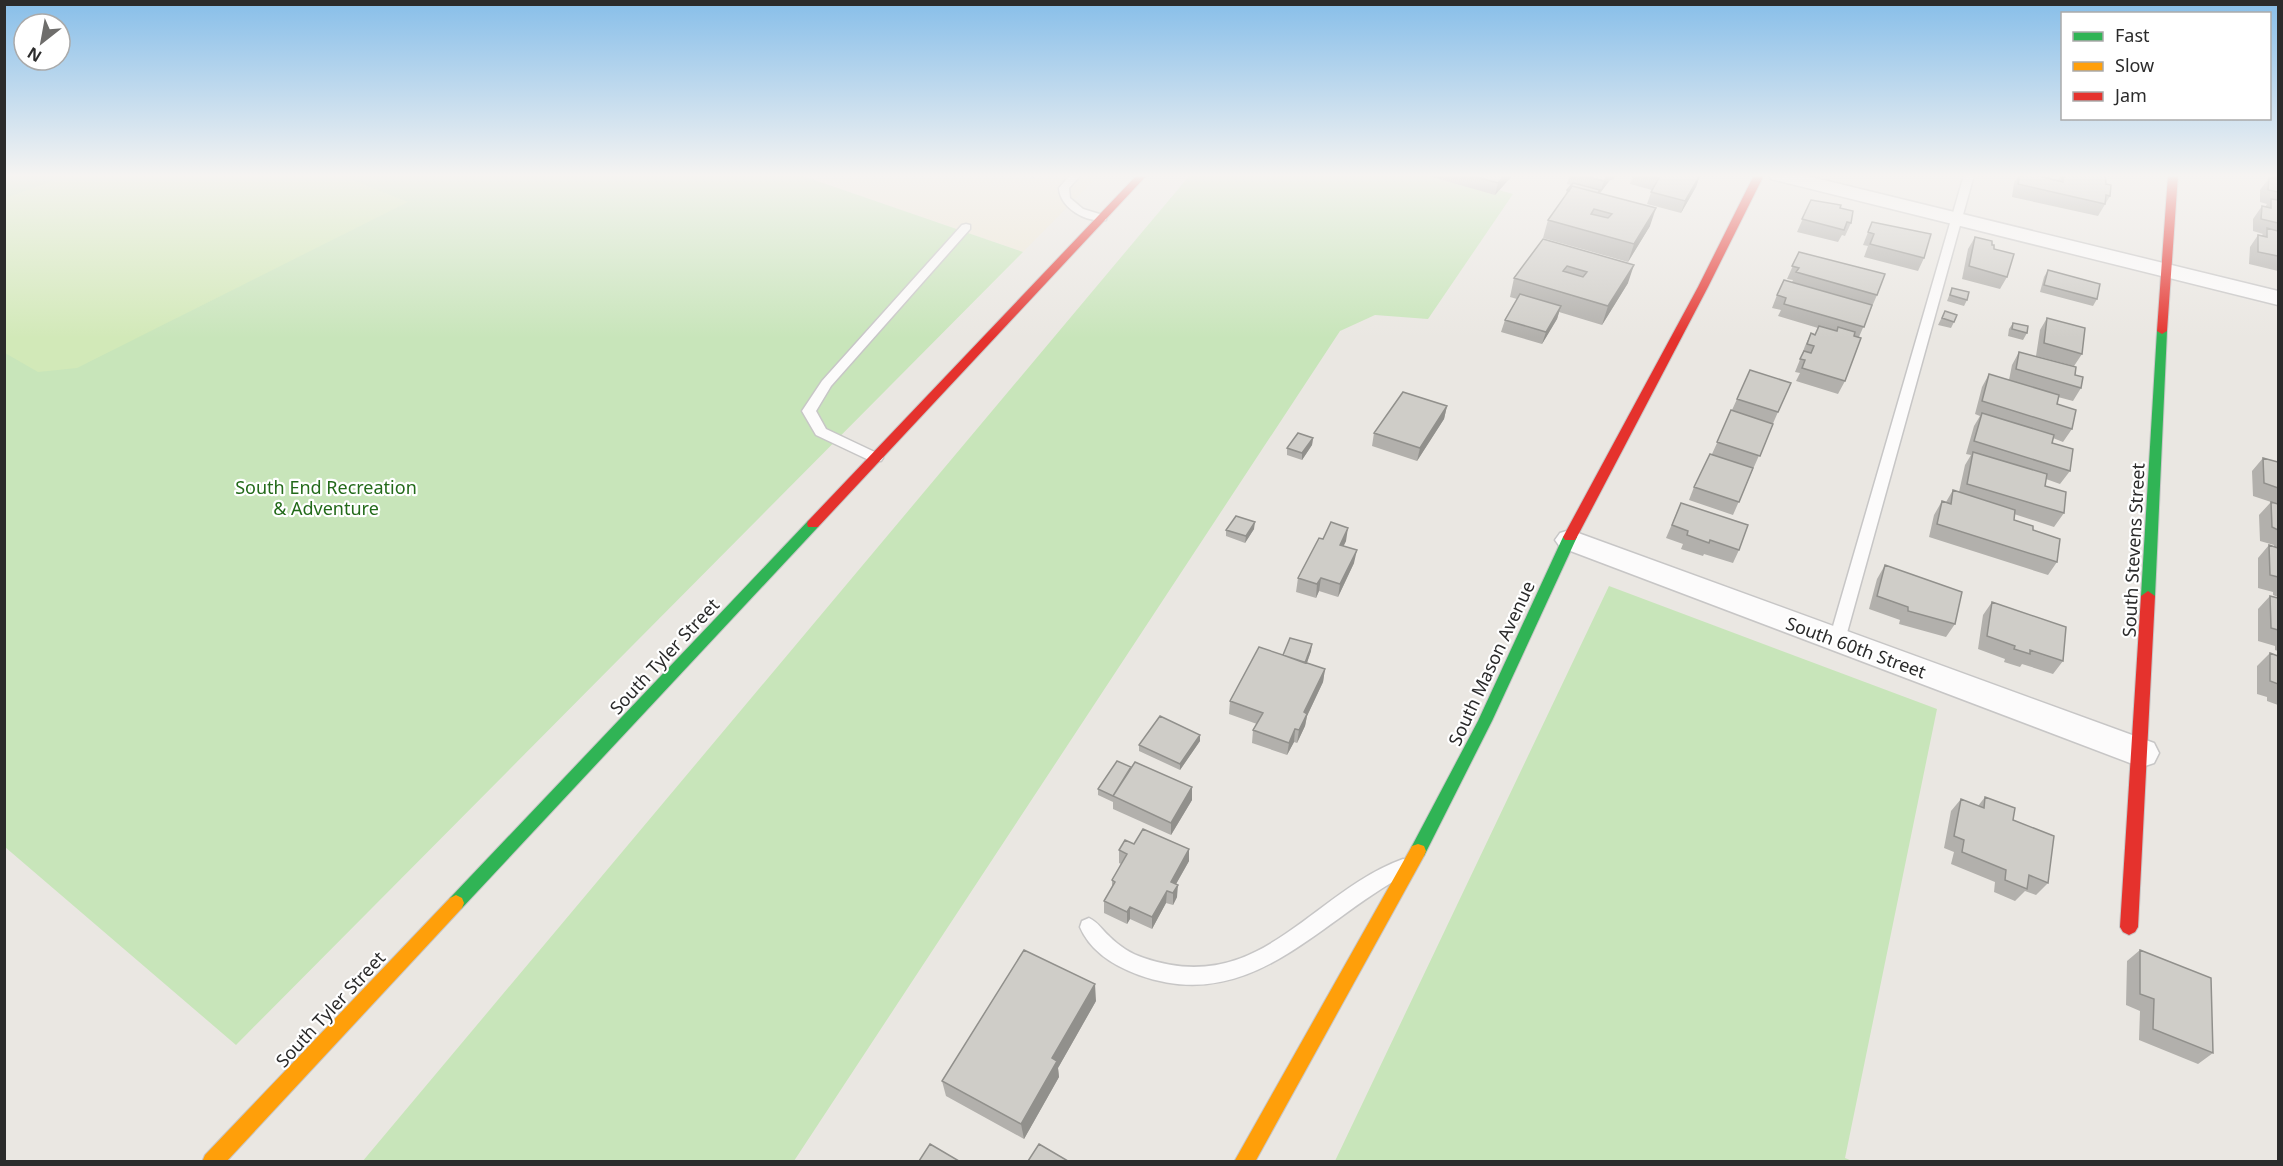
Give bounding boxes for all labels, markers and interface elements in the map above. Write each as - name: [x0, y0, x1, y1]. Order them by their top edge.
- north arrow: [12, 12, 72, 72]
- legend: [2061, 12, 2271, 120]
- text: Fast: [2115, 23, 2150, 47]
- text: N: [23, 42, 46, 68]
- text: Slow: [2115, 53, 2154, 77]
- text: Jam: [2113, 83, 2147, 107]
- street label: South Stevens Street: [2116, 462, 2150, 638]
- park label: South End Recreation & Adventure: [235, 475, 417, 520]
- street label: South Mason Avenue: [1442, 577, 1540, 749]
- street label: South Tyler Street: [604, 593, 724, 719]
- street label: South 60th Street: [1783, 611, 1930, 684]
- street label: South Tyler Street: [270, 946, 390, 1072]

